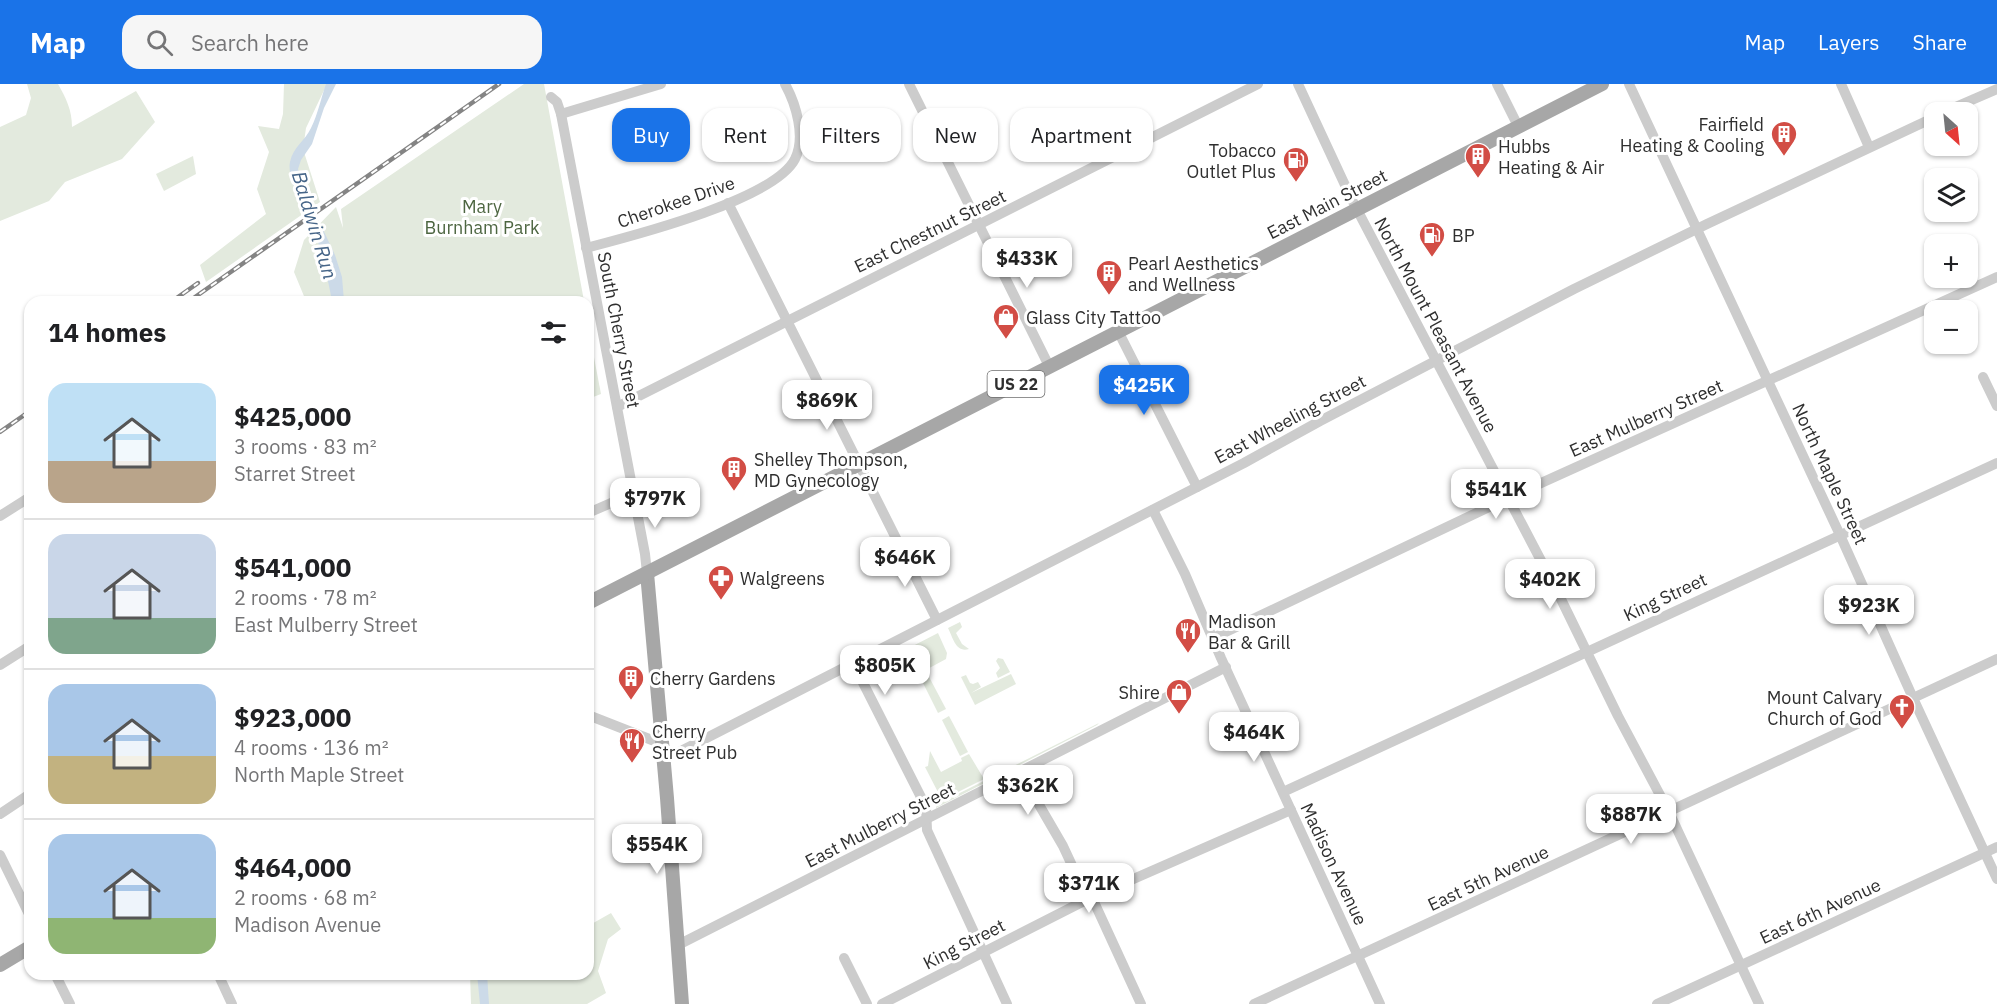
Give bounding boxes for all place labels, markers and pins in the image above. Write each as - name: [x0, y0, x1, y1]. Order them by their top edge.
- place label: Fairfield Heating & Cooling: [1620, 113, 1764, 157]
- building icon: Fairfield Heating & Cooling: [1769, 119, 1799, 157]
- place label: Hubbs Heating & Air: [1498, 135, 1605, 179]
- place label: Tobacco Outlet Plus: [1187, 139, 1276, 183]
- building icon: Hubbs Heating & Air: [1463, 141, 1493, 179]
- fuel station icon: Tobacco Outlet Plus: [1281, 145, 1311, 183]
- fuel station icon: BP: [1417, 220, 1447, 258]
- place label: BP: [1452, 224, 1475, 247]
- pin: $433K: [985, 238, 1069, 289]
- place label: Pearl Aesthetics and Wellness: [1128, 252, 1259, 296]
- building icon: Pearl Aesthetics and Wellness: [1094, 258, 1124, 296]
- shop icon: Glass City Tattoo: [991, 302, 1021, 340]
- place label: Glass City Tattoo: [1026, 306, 1161, 329]
- pin: $425K: [1102, 365, 1186, 416]
- pin: $869K: [785, 380, 869, 431]
- place label: Shelley Thompson, MD Gynecology: [754, 448, 908, 492]
- building icon: Shelley Thompson, MD Gynecology: [719, 454, 749, 492]
- pin: $541K: [1454, 469, 1538, 520]
- pin: $797K: [613, 478, 697, 529]
- pin: $646K: [863, 537, 947, 588]
- pin: $402K: [1508, 559, 1592, 610]
- pharmacy icon: Walgreens: [706, 563, 736, 601]
- place label: Walgreens: [740, 567, 825, 590]
- pin: $923K: [1827, 585, 1911, 636]
- place label: Madison Bar & Grill: [1208, 610, 1290, 654]
- restaurant icon: Madison Bar & Grill: [1173, 616, 1203, 654]
- pin: $805K: [843, 645, 927, 696]
- building icon: Cherry Gardens: [616, 663, 646, 701]
- place label: Cherry Gardens: [650, 667, 776, 690]
- shop icon: Shire: [1164, 677, 1194, 715]
- place label: Shire: [1118, 681, 1160, 704]
- place label: Mount Calvary Church of God: [1767, 686, 1882, 730]
- church icon: Mount Calvary Church of God: [1887, 692, 1917, 730]
- pin: $464K: [1212, 712, 1296, 763]
- place label: Cherry Street Pub: [652, 720, 737, 764]
- restaurant icon: Cherry Street Pub: [617, 726, 647, 764]
- pin: $362K: [986, 765, 1070, 816]
- pin: $887K: [1589, 794, 1673, 845]
- pin: $554K: [615, 824, 699, 875]
- pin: $371K: [1047, 863, 1131, 914]

